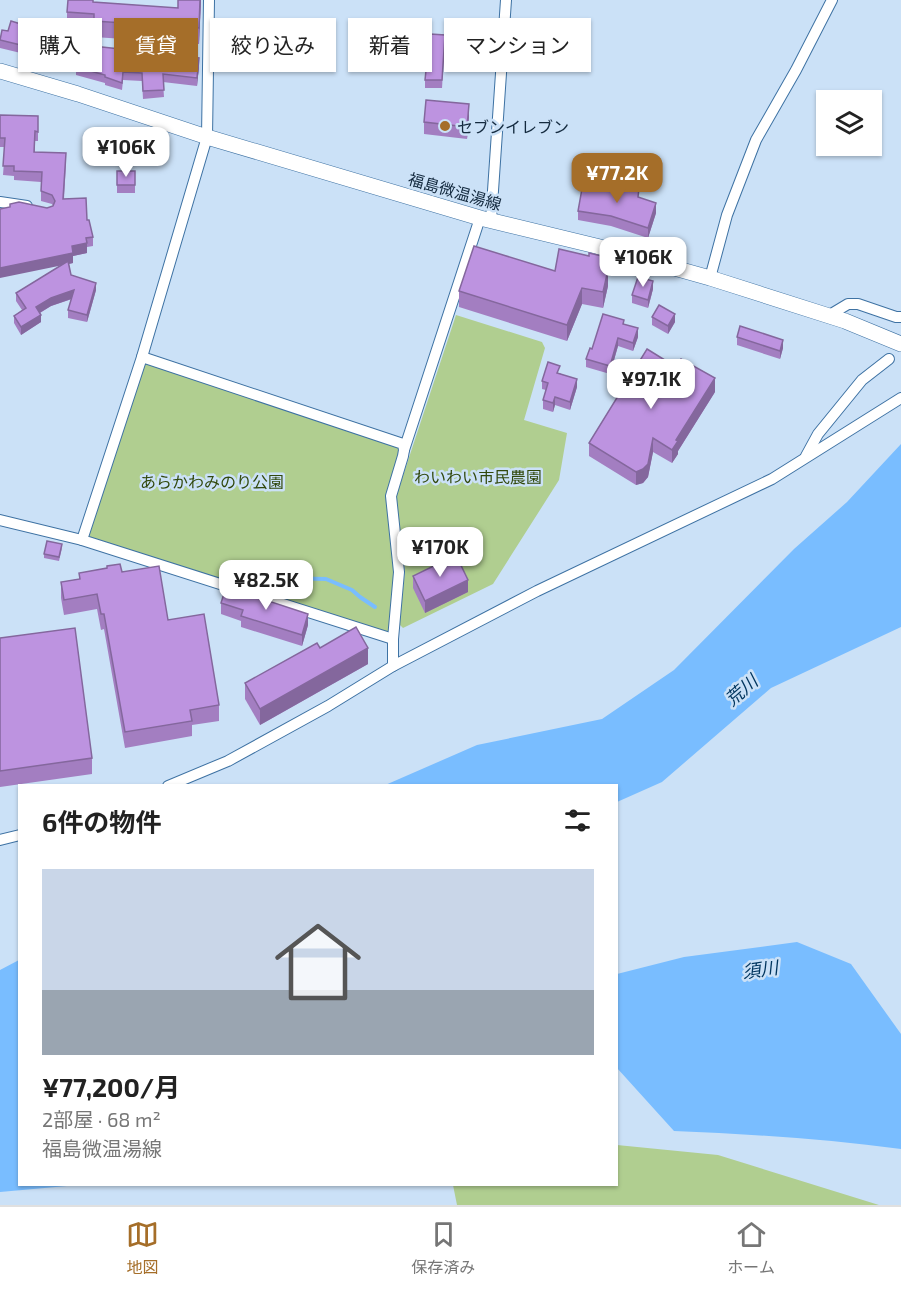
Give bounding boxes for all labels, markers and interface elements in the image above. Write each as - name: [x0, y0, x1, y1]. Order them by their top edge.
- chip: 購入: [18, 18, 102, 72]
- chip: 賃貸: [114, 18, 198, 72]
- chip: 絞り込み: [210, 18, 336, 72]
- chip: 新着: [348, 18, 432, 72]
- chip: マンション: [444, 18, 591, 72]
- map controls: [816, 90, 882, 156]
- button: layers: [816, 90, 882, 156]
- place label: セブンイレブン: [457, 117, 569, 136]
- marker: セブンイレブン: [438, 119, 452, 133]
- pin: ¥106K: [84, 127, 168, 178]
- text: ¥106K: [96, 134, 156, 158]
- pin: ¥77.2K: [568, 153, 666, 204]
- text: ¥77.2K: [586, 160, 648, 184]
- street label: 福島微温湯線: [406, 169, 504, 213]
- pin: ¥106K: [601, 237, 685, 288]
- text: ¥106K: [613, 244, 673, 268]
- pin: ¥97.1K: [602, 359, 700, 410]
- text: ¥97.1K: [621, 366, 681, 390]
- park label: わいわい市民農園: [414, 467, 542, 486]
- park label: あらかわみのり公園: [140, 472, 284, 491]
- pin: ¥170K: [398, 527, 482, 578]
- text: ¥170K: [411, 534, 469, 558]
- pin: ¥82.5K: [217, 560, 315, 611]
- text: ¥82.5K: [233, 567, 299, 591]
- water label: 荒川: [720, 669, 763, 710]
- icon: filters: [561, 804, 594, 837]
- text: 6件の物件: [42, 806, 161, 837]
- icon: home: [264, 908, 372, 1016]
- water label: 須川: [741, 955, 781, 982]
- text: ¥77,200/月: [42, 1071, 180, 1102]
- text: 2部屋 · 68 m²: [42, 1107, 161, 1131]
- text: 福島微温湯線: [42, 1136, 162, 1160]
- tab: 地図: [126, 1218, 159, 1278]
- tab: 保存済み: [411, 1218, 475, 1278]
- tab: ホーム: [727, 1218, 775, 1278]

